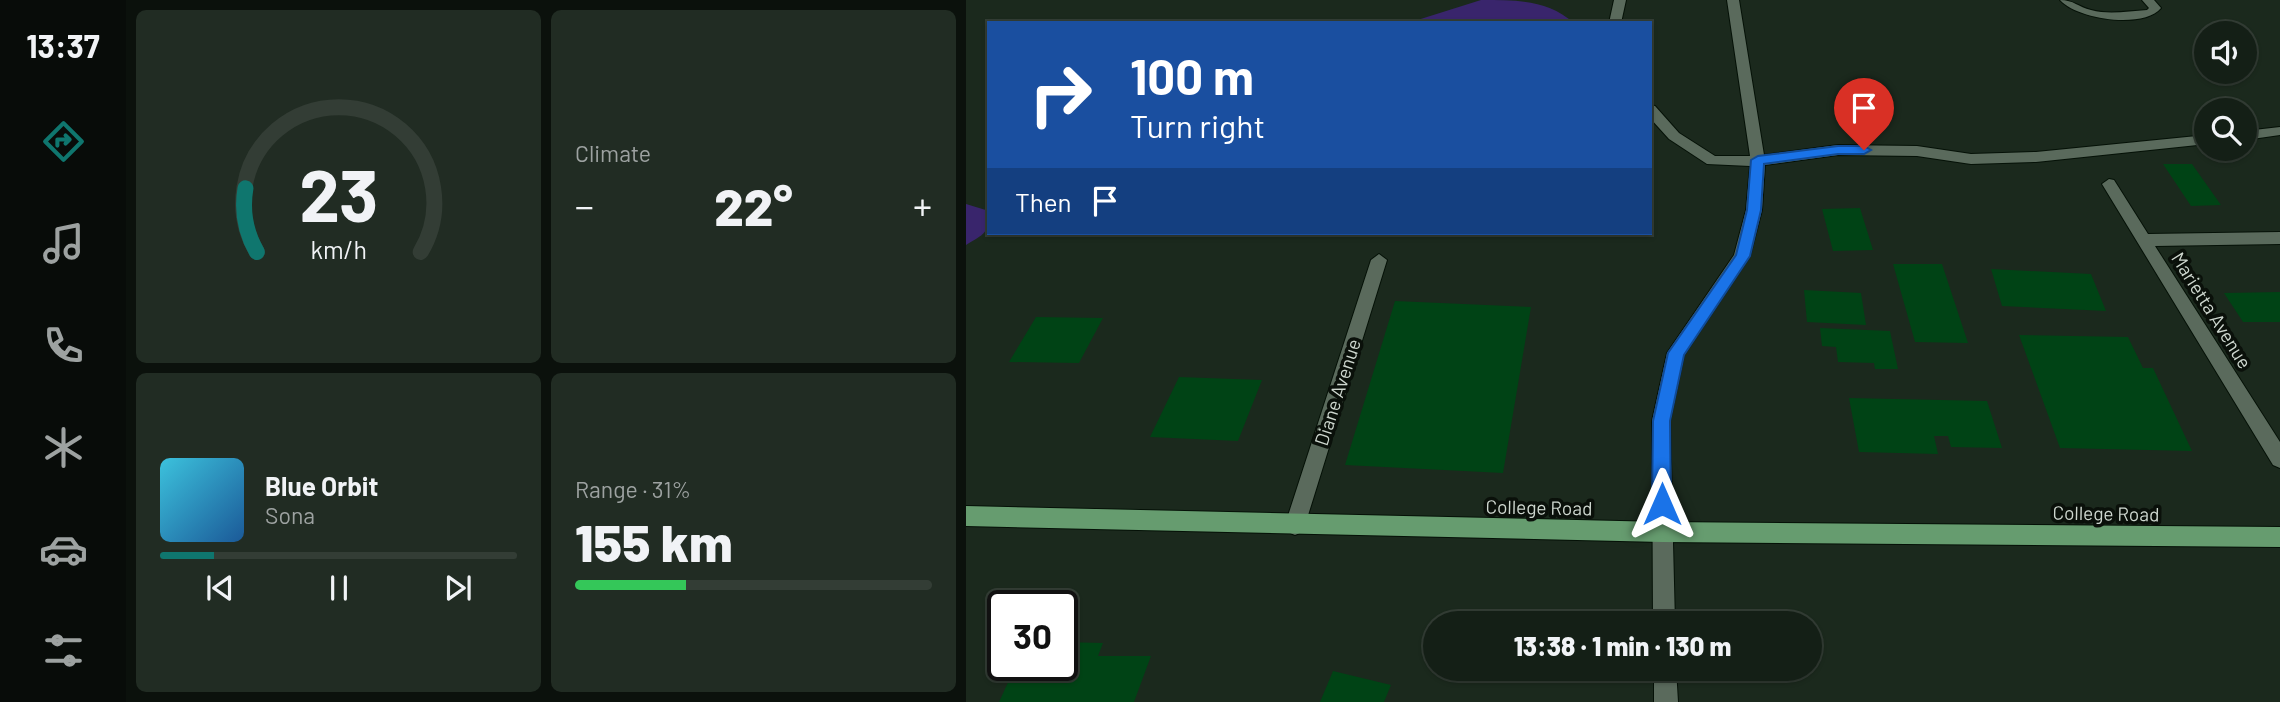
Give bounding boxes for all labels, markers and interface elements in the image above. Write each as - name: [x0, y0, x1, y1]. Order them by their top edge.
- map controls: [2194, 21, 2257, 161]
- button: sound: [2194, 21, 2257, 84]
- text: 13:37: [26, 26, 100, 64]
- text: 100 m: [1130, 46, 1254, 105]
- icon: right: [1015, 49, 1106, 140]
- pin: [1834, 78, 1894, 150]
- icon: arrive: [1845, 89, 1883, 127]
- button: search: [2194, 98, 2257, 161]
- text: Turn right: [1130, 106, 1265, 144]
- icon: directions: [39, 117, 88, 166]
- text: Climate: [575, 139, 651, 167]
- text: 23: [299, 150, 378, 238]
- text: 22°: [714, 174, 793, 236]
- text: −: [575, 182, 594, 228]
- text: +: [913, 182, 932, 228]
- icon: arrive: [1086, 182, 1124, 220]
- text: Then: [1015, 186, 1072, 217]
- icon: music: [39, 219, 88, 268]
- text: km/h: [310, 234, 367, 264]
- street label: Marietta Avenue: [2167, 248, 2257, 372]
- icon: phone: [39, 321, 88, 370]
- street label: Diane Avenue: [1309, 336, 1365, 448]
- icon: climate: [39, 423, 88, 472]
- position arrow: [1625, 467, 1699, 541]
- text: Blue Orbit: [265, 470, 378, 501]
- text: Range · 31%: [575, 475, 691, 503]
- street label: College Road: [1485, 495, 1593, 519]
- text: Sona: [265, 501, 315, 529]
- street label: College Road: [2052, 501, 2160, 525]
- text: 155 km: [575, 510, 733, 572]
- icon: car: [39, 525, 88, 574]
- icon: previous: [201, 569, 239, 607]
- icon: pause: [320, 569, 358, 607]
- icon: next: [439, 569, 477, 607]
- speed limit sign: 30: [987, 590, 1078, 681]
- icon: filters: [39, 626, 88, 675]
- text: 13:38 · 1 min · 130 m: [1514, 630, 1731, 661]

